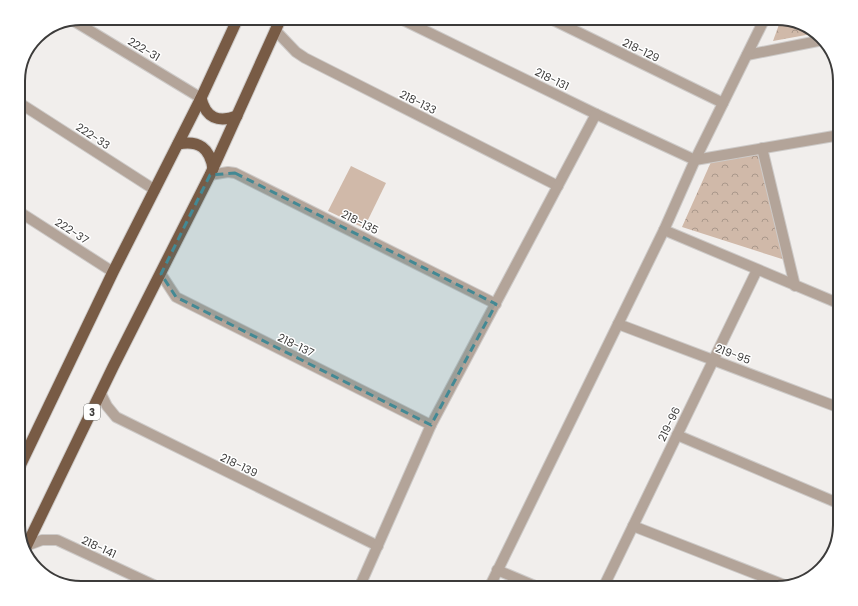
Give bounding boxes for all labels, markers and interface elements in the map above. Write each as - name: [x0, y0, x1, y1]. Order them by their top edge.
- street label: 222-31: [125, 33, 163, 65]
- street label: 218-129: [620, 34, 662, 66]
- street label: 218-131: [532, 64, 572, 94]
- street label: 218-133: [397, 86, 439, 118]
- street label: 222-33: [73, 119, 113, 153]
- street label: 218-135: [339, 206, 381, 238]
- street label: 222-37: [52, 214, 92, 248]
- street label: 218-137: [275, 329, 317, 361]
- street label: 219-95: [713, 340, 753, 368]
- road number: 3: [84, 404, 100, 420]
- street label: 219-96: [654, 404, 684, 444]
- street label: 218-139: [218, 449, 260, 481]
- street label: 218-141: [79, 532, 119, 562]

